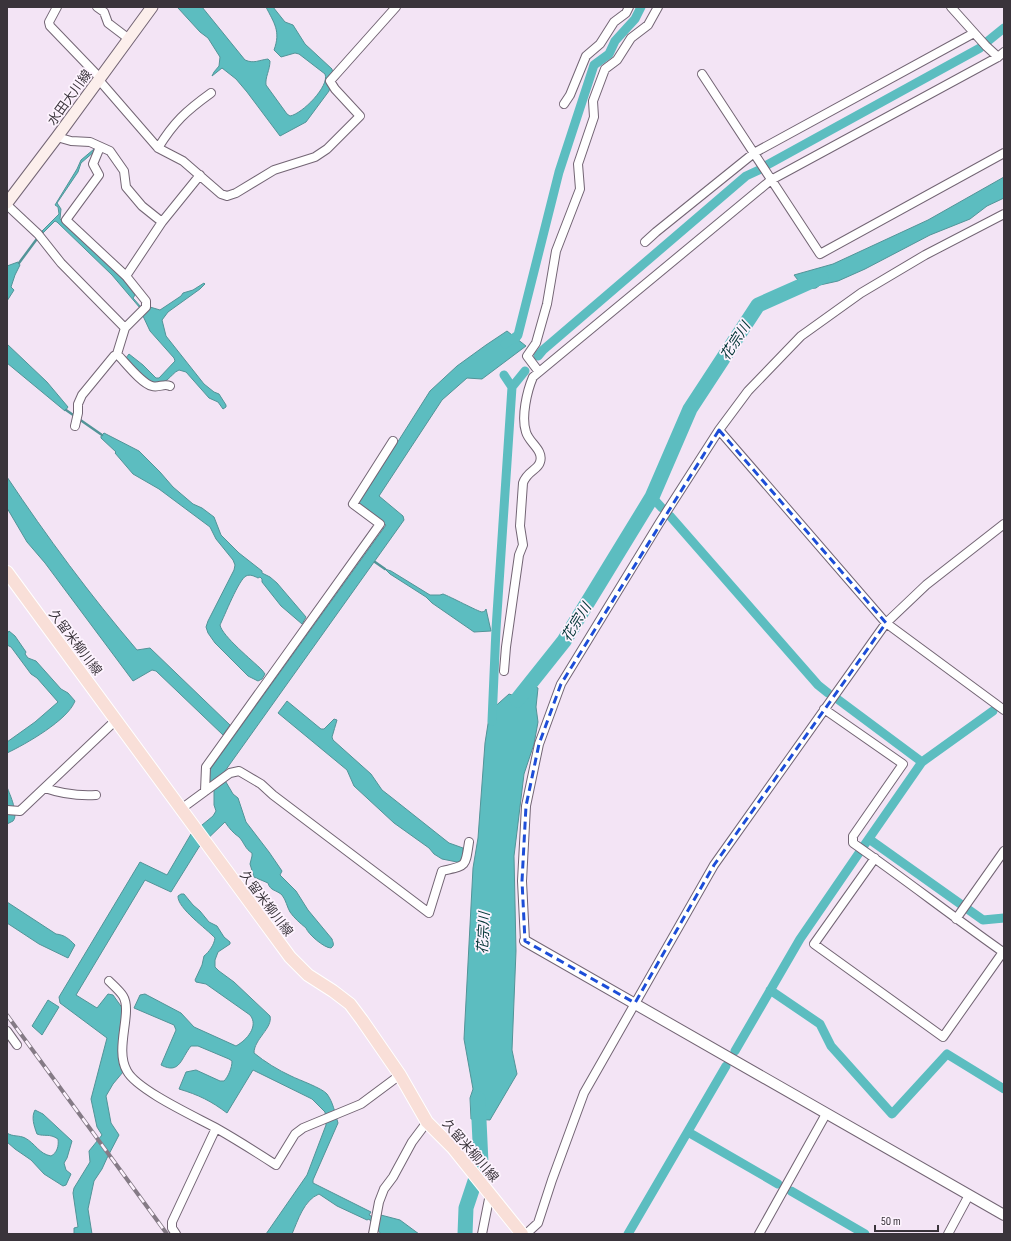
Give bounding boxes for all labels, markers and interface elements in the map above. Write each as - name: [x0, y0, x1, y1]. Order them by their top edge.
- street label: 水田大川線: [44, 67, 95, 129]
- water label: 花宗川: [717, 317, 755, 364]
- water label: 花宗川: [558, 598, 596, 645]
- street label: 久留米柳川線: [45, 607, 105, 679]
- street label: 久留米柳川線: [236, 868, 296, 940]
- water label: 花宗川: [474, 910, 493, 954]
- street label: 久留米柳川線: [439, 1116, 502, 1185]
- scale bar: [875, 1207, 938, 1233]
- text: 50 m: [881, 1214, 901, 1229]

